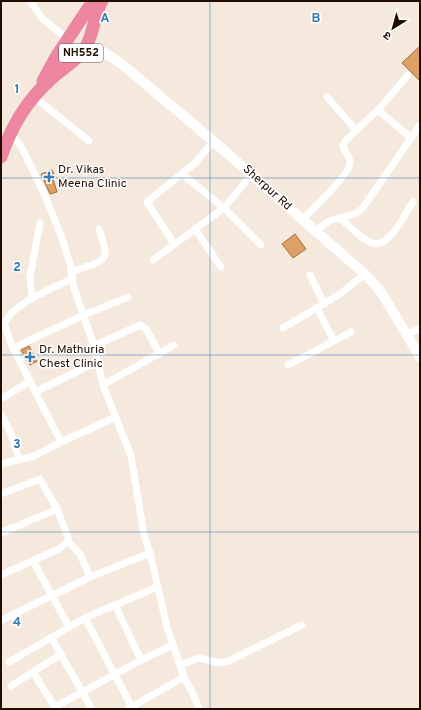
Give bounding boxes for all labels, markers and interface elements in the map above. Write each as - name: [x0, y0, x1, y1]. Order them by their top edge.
- north arrow: [373, 8, 413, 48]
- text: A: [100, 11, 110, 27]
- text: B: [312, 11, 321, 27]
- text: उ: [380, 27, 394, 43]
- road number: NH552: [59, 44, 103, 62]
- text: 1: [14, 82, 20, 98]
- place label: Dr. Vikas Meena Clinic: [58, 162, 127, 192]
- street label: Sherpur Rd: [239, 162, 295, 214]
- marker: Dr. Vikas Meena Clinic: [43, 171, 55, 183]
- text: 2: [13, 260, 21, 276]
- place label: Dr. Mathuria Chest Clinic: [39, 342, 104, 372]
- marker: Dr. Mathuria Chest Clinic: [24, 351, 36, 363]
- text: 3: [13, 437, 21, 453]
- text: 4: [13, 615, 21, 631]

